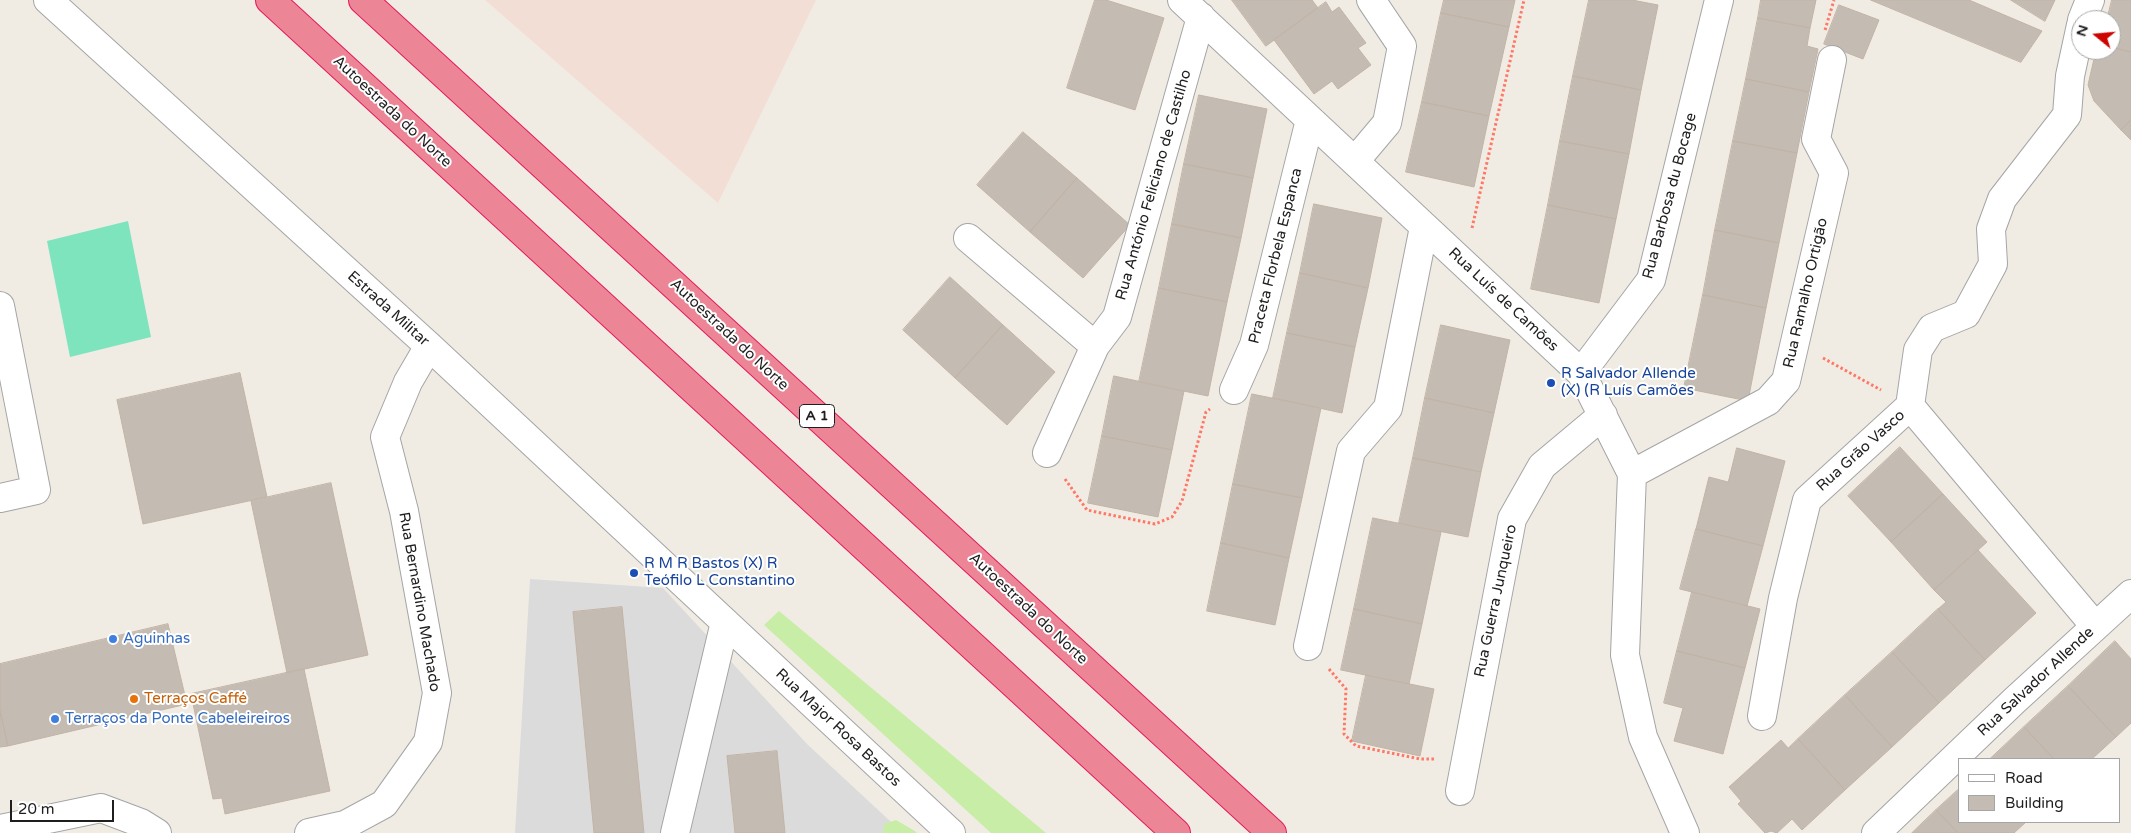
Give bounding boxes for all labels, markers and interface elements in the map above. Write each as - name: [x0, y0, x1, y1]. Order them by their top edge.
- north arrow: [2071, 10, 2121, 60]
- text: N: [2072, 23, 2092, 39]
- street label: Autoestrada do Norte: [329, 52, 455, 172]
- street label: Rua António Feliciano de Castilho: [1112, 68, 1196, 302]
- street label: Rua Barbosa du Bocage: [1639, 111, 1701, 281]
- street label: Praceta Florbela Espanca: [1245, 166, 1307, 346]
- street label: Rua Ramalho Ortigão: [1780, 216, 1832, 370]
- street label: Rua Luís de Camões: [1444, 244, 1562, 356]
- street label: Estrada Militar: [343, 268, 433, 350]
- street label: Autoestrada do Norte: [666, 275, 792, 395]
- place label: R Salvador Allende (X) (R Luís Camões: [1561, 365, 1696, 400]
- marker: R Salvador Allende (X) (R Luís Camões: [1545, 377, 1557, 389]
- road number: A 1: [800, 404, 834, 428]
- street label: Rua Grão Vasco: [1813, 407, 1909, 495]
- street label: Rua Bernardino Machado: [394, 511, 444, 693]
- street label: Rua Guerra Junqueiro: [1471, 523, 1521, 679]
- street label: Autoestrada do Norte: [965, 549, 1091, 669]
- place label: R M R Bastos (X) R Teófilo L Constantino: [644, 555, 795, 590]
- marker: R M R Bastos (X) R Teófilo L Constantino: [628, 567, 640, 579]
- street label: Rua Salvador Allende: [1974, 624, 2098, 740]
- place label: Aguinhas: [123, 630, 190, 648]
- marker: Aguinhas: [107, 633, 119, 645]
- street label: Rua Major Rosa Bastos: [772, 665, 904, 791]
- place label: Terraços Caffé: [144, 690, 247, 708]
- marker: Terraços Caffé: [128, 693, 140, 705]
- place label: Terraços da Ponte Cabeleireiros: [65, 710, 290, 728]
- marker: Terraços da Ponte Cabeleireiros: [49, 713, 61, 725]
- legend: [1958, 758, 2121, 823]
- text: Road: [2005, 769, 2043, 787]
- scale bar: [12, 790, 116, 822]
- text: Building: [2005, 794, 2064, 812]
- text: 20 m: [18, 800, 55, 818]

